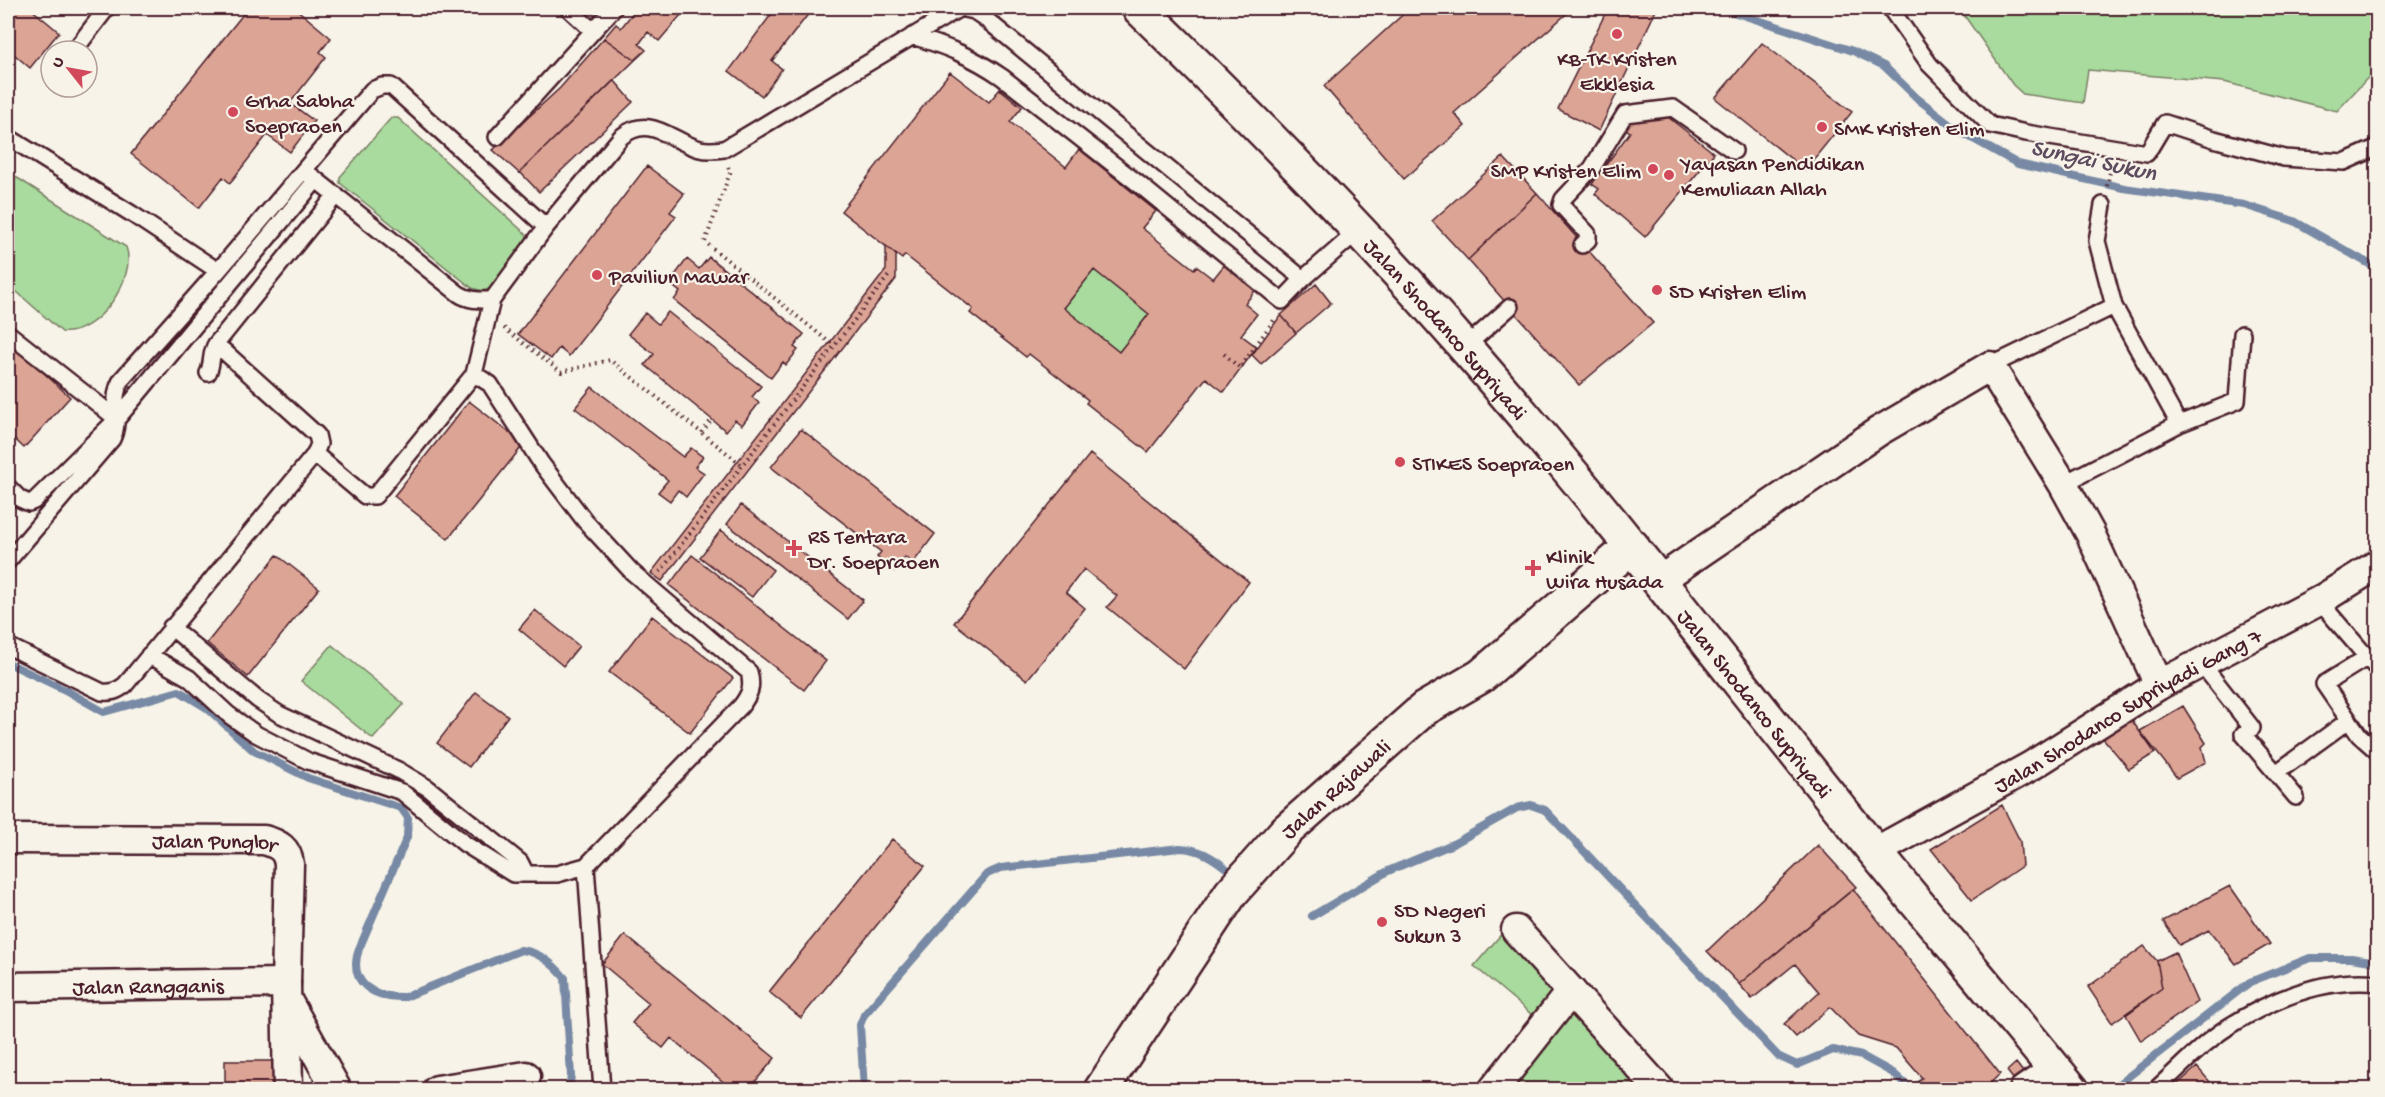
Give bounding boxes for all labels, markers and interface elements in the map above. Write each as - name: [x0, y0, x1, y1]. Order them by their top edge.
- marker: KB-TK Kristen Ekklesia: [1610, 27, 1624, 41]
- north arrow: [39, 39, 99, 99]
- place label: KB-TK Kristen Ekklesia: [1557, 48, 1677, 99]
- text: U: [49, 54, 70, 72]
- place label: Grha Sabha Soepraoen: [245, 90, 355, 141]
- marker: Grha Sabha Soepraoen: [226, 105, 240, 119]
- place label: SMK Kristen Elim: [1834, 118, 1985, 144]
- marker: SMK Kristen Elim: [1815, 120, 1829, 134]
- water label: Sungai Sukun: [2028, 135, 2159, 190]
- place label: Yayasan Pendidikan Kemuliaan Allah: [1679, 153, 1865, 204]
- place label: SMP Kristen Elim: [1490, 160, 1641, 186]
- marker: SMP Kristen Elim: [1646, 162, 1660, 176]
- marker: Yayasan Pendidikan Kemuliaan Allah: [1662, 168, 1676, 182]
- street label: Jalan Shodanco Supriyadi: [1356, 234, 1531, 427]
- place label: Paviliun Mawar: [608, 266, 750, 292]
- marker: Paviliun Mawar: [590, 268, 604, 282]
- place label: SD Kristen Elim: [1669, 281, 1807, 307]
- marker: SD Kristen Elim: [1650, 283, 1664, 297]
- place label: STIKES Soepraoen: [1412, 453, 1575, 479]
- marker: STIKES Soepraoen: [1393, 455, 1407, 469]
- place label: RS Tentara Dr. Soepraoen: [806, 526, 940, 577]
- marker: RS Tentara Dr. Soepraoen: [785, 539, 803, 557]
- place label: Klinik Wira Husada: [1546, 546, 1664, 597]
- marker: Klinik Wira Husada: [1524, 559, 1542, 577]
- street label: Jalan Shodanco Supriyadi: [1670, 605, 1836, 805]
- street label: Jalan Shodanco Supriyadi Gang 7: [1991, 624, 2268, 801]
- street label: Jalan Rajawali: [1277, 735, 1398, 846]
- street label: Jalan Punglor: [152, 830, 283, 861]
- place label: SD Negeri Sukun 3: [1394, 900, 1486, 951]
- marker: SD Negeri Sukun 3: [1375, 915, 1389, 929]
- street label: Jalan Rangganis: [72, 975, 225, 1003]

